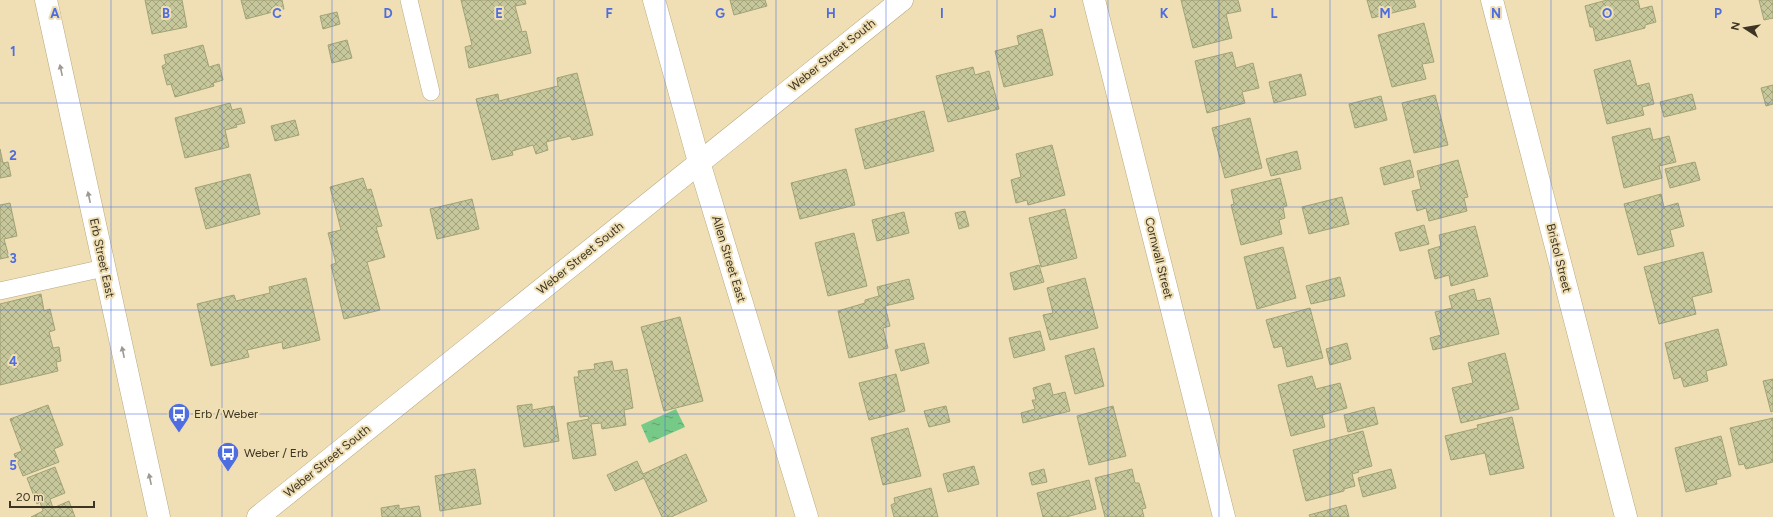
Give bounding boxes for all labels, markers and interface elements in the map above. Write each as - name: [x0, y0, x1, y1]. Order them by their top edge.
- text: A: [50, 6, 60, 21]
- text: B: [162, 6, 170, 21]
- text: C: [272, 6, 282, 21]
- text: D: [383, 6, 393, 21]
- text: E: [495, 6, 503, 21]
- text: F: [605, 6, 613, 21]
- text: G: [715, 6, 725, 21]
- text: H: [826, 6, 836, 21]
- text: I: [940, 6, 944, 21]
- text: J: [1049, 6, 1057, 21]
- text: K: [1160, 6, 1169, 21]
- text: L: [1271, 6, 1278, 21]
- text: M: [1379, 6, 1391, 21]
- text: N: [1491, 6, 1501, 21]
- text: O: [1602, 6, 1612, 21]
- text: P: [1714, 6, 1722, 21]
- north arrow: [1725, 8, 1765, 48]
- street label: Weber Street South: [786, 16, 878, 94]
- text: N: [1728, 21, 1743, 32]
- text: 1: [10, 44, 16, 59]
- one-way arrow: [58, 64, 64, 77]
- text: 2: [9, 148, 17, 163]
- one-way arrow: [86, 191, 92, 204]
- street label: Allen Street East: [709, 214, 749, 304]
- street label: Cornwall Street: [1142, 216, 1176, 301]
- street label: Erb Street East: [87, 217, 117, 300]
- street label: Weber Street South: [534, 219, 626, 297]
- street label: Bristol Street: [1544, 222, 1574, 294]
- text: 3: [9, 251, 17, 266]
- one-way arrow: [119, 346, 125, 358]
- text: 4: [9, 354, 17, 369]
- bus stop icon: Erb / Weber: [166, 401, 192, 434]
- place label: Erb / Weber: [194, 407, 258, 421]
- street label: Weber Street South: [281, 422, 373, 500]
- bus stop icon: Weber / Erb: [215, 440, 241, 473]
- place label: Weber / Erb: [244, 446, 308, 460]
- text: 5: [9, 458, 17, 473]
- one-way arrow: [147, 473, 153, 485]
- scale bar: [10, 483, 94, 509]
- text: 20 m: [16, 490, 44, 504]

